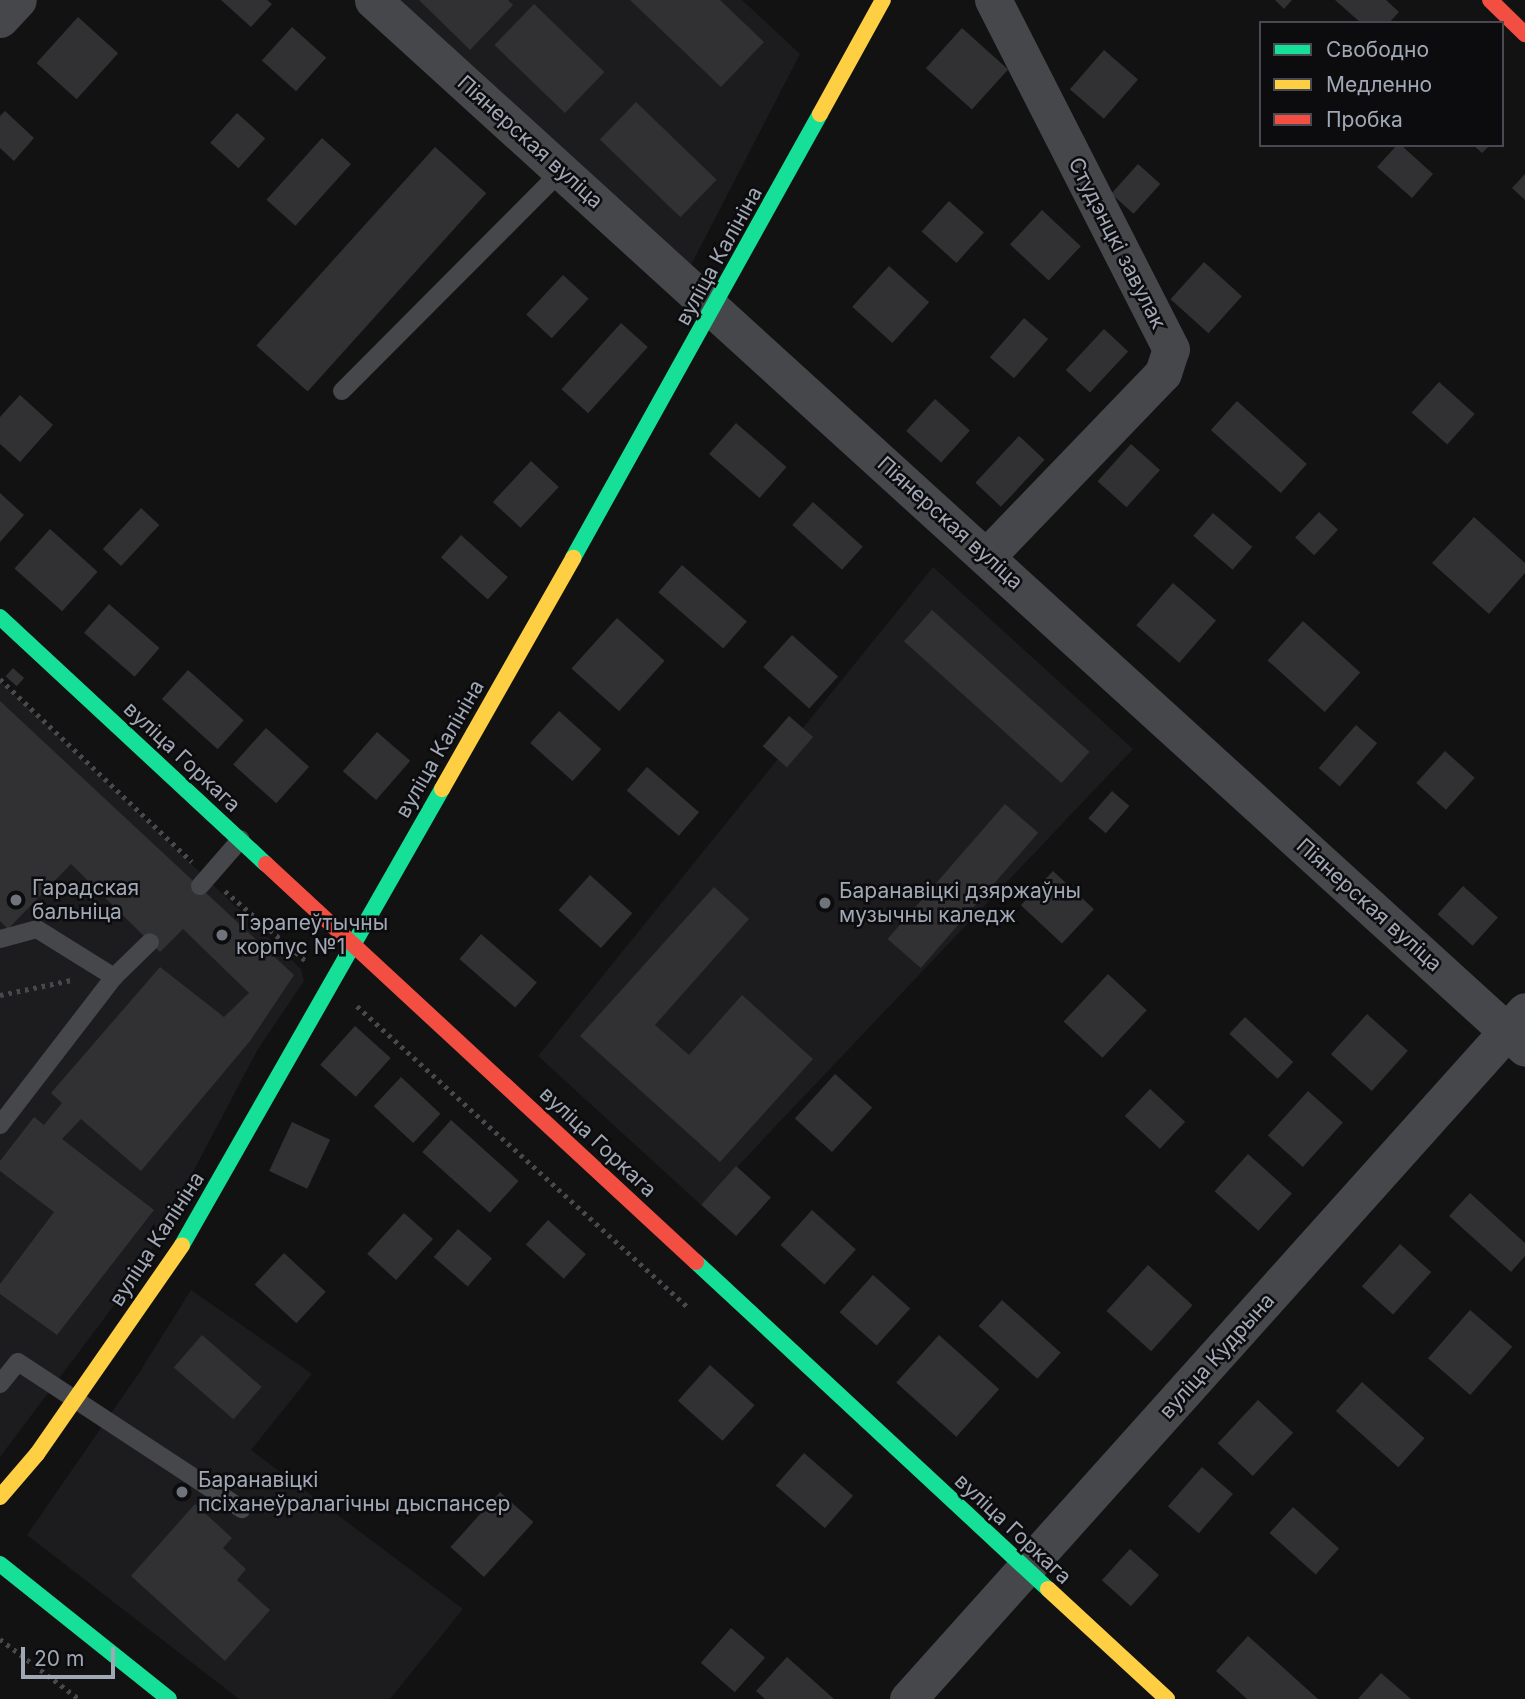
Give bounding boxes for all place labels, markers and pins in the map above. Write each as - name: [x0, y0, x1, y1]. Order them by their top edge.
- place label: Гарадская бальніца: [32, 875, 139, 925]
- place label: Баранавіцкі дзяржаўны музычны каледж: [839, 878, 1081, 928]
- marker: Гарадская бальніца: [6, 890, 26, 910]
- marker: Баранавіцкі дзяржаўны музычны каледж: [817, 895, 833, 911]
- place label: Тэрапеўтычны корпус №1: [236, 910, 388, 960]
- marker: Тэрапеўтычны корпус №1: [214, 927, 230, 943]
- place label: Баранавіцкі псіханеўралагічны дыспансер: [198, 1467, 510, 1517]
- marker: Баранавіцкі псіханеўралагічны дыспансер: [172, 1482, 192, 1502]

